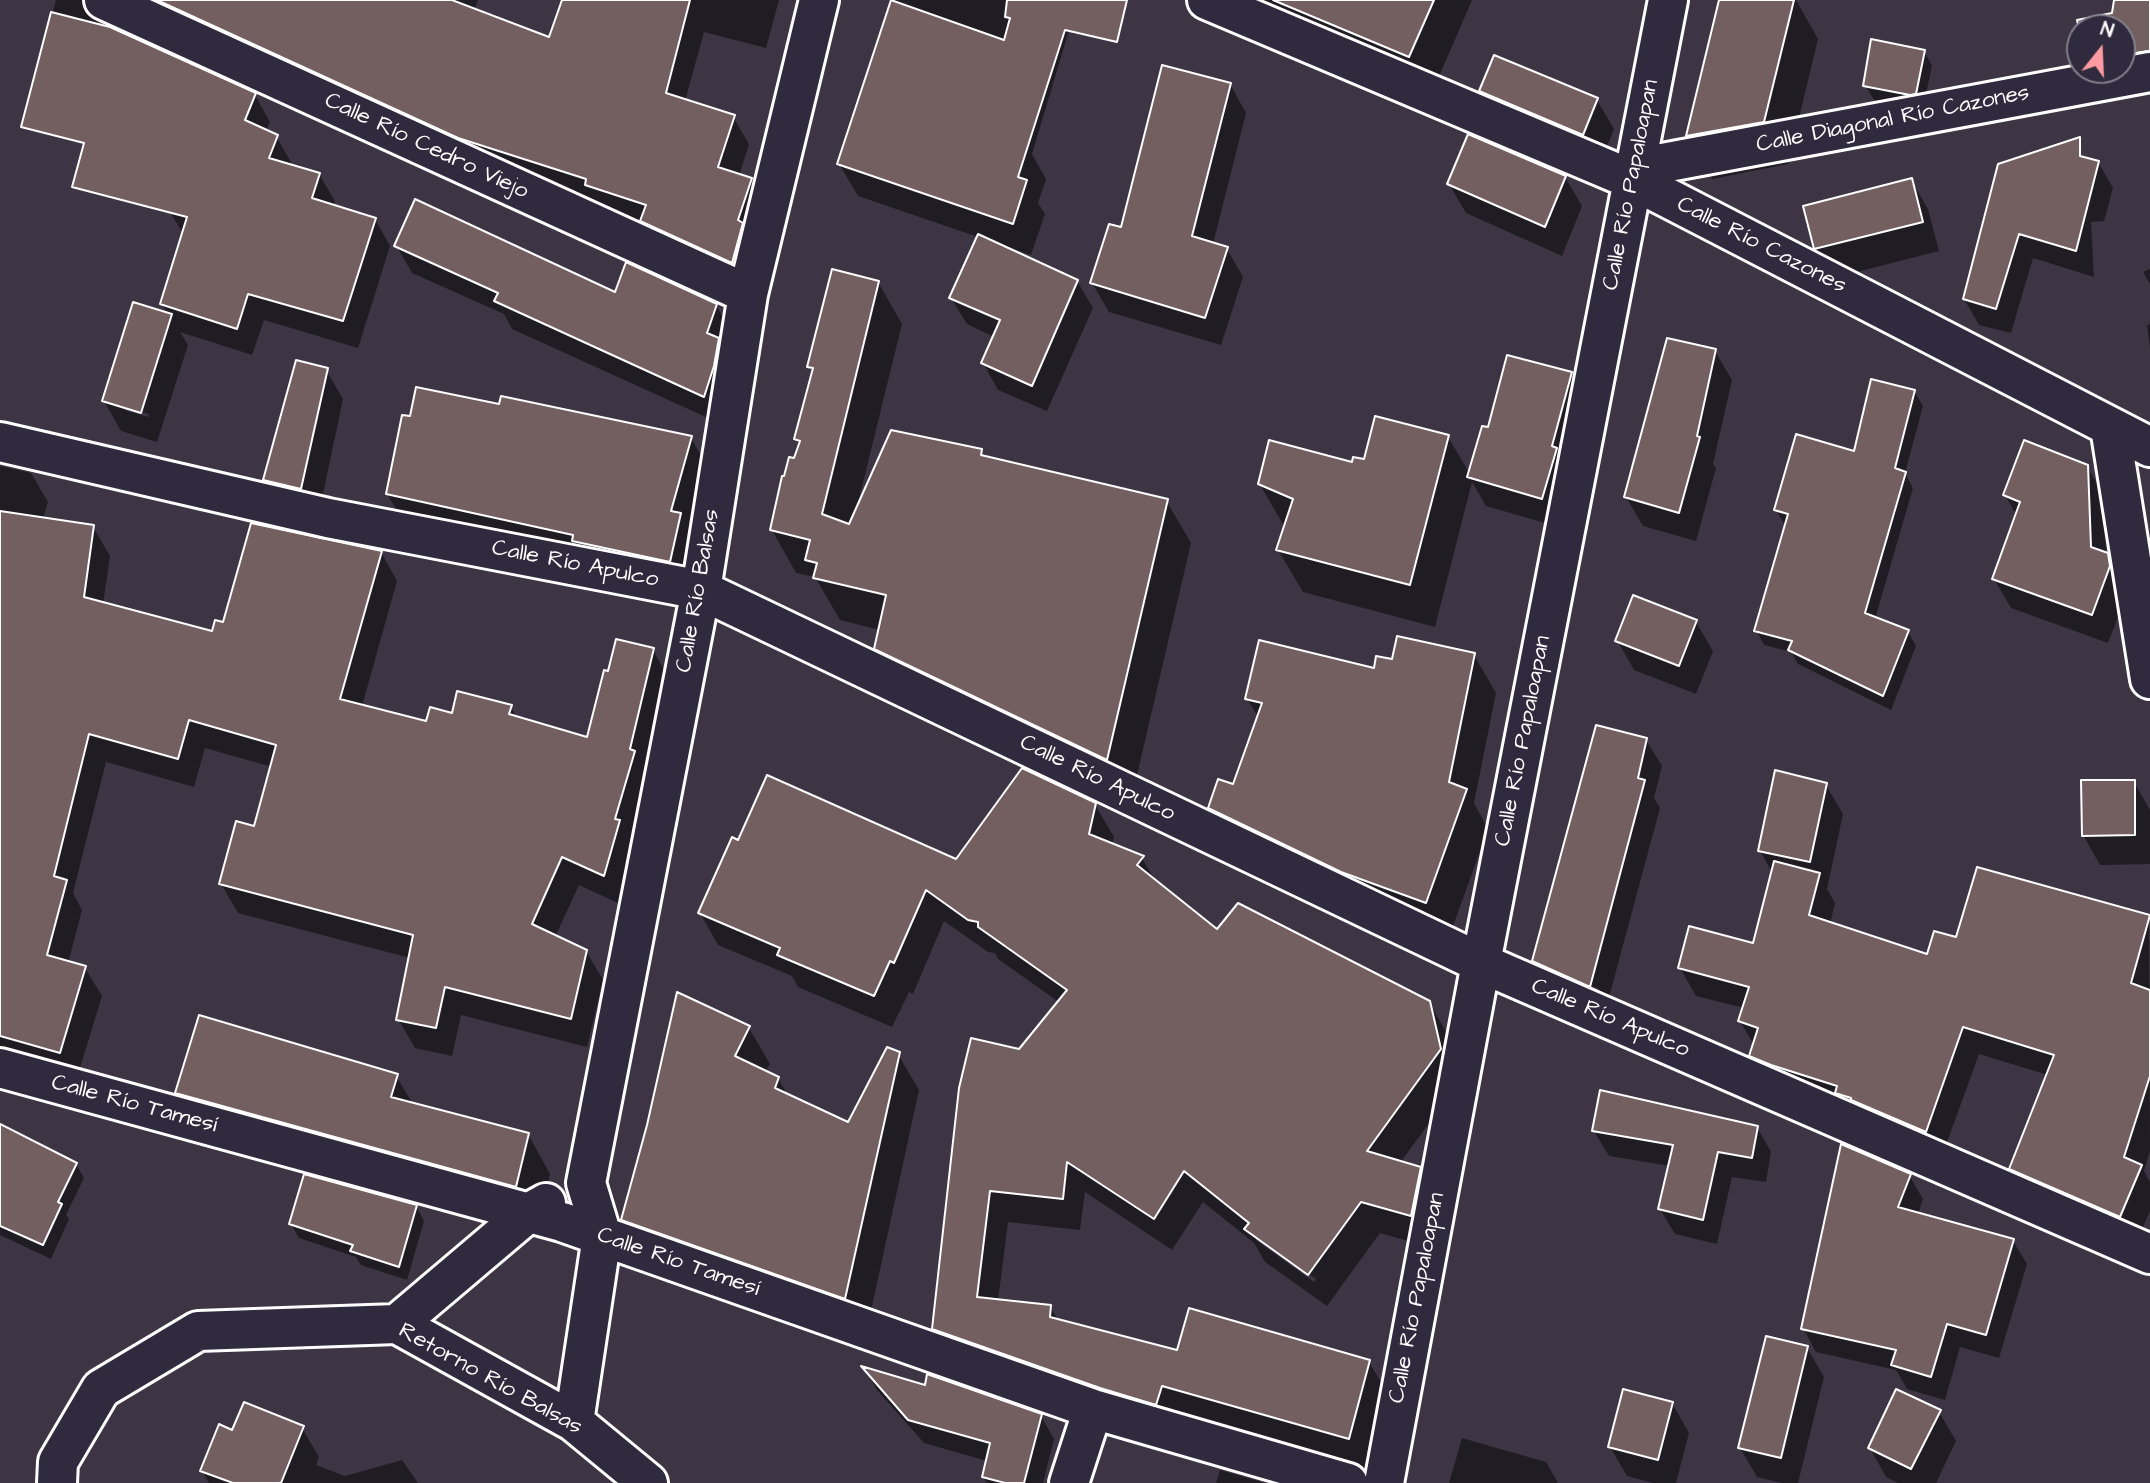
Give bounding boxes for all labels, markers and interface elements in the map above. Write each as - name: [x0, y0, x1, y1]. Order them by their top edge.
- north arrow: [2066, 14, 2136, 84]
- text: N: [2097, 16, 2117, 45]
- street label: Calle Río Papaloapan: [1598, 77, 1666, 293]
- street label: Calle Diagonal Río Cazones: [1754, 80, 2032, 160]
- street label: Calle Río Cedro Viejo: [320, 88, 532, 206]
- street label: Calle Río Cazones: [1672, 191, 1850, 301]
- street label: Calle Río Balsas: [671, 507, 727, 675]
- street label: Calle Río Apulco: [489, 535, 661, 595]
- street label: Calle Río Papaloapan: [1490, 633, 1558, 849]
- street label: Calle Río Apulco: [1015, 730, 1179, 828]
- street label: Calle Río Apulco: [1527, 973, 1693, 1065]
- street label: Calle Río Tamesí: [48, 1070, 220, 1140]
- street label: Calle Río Papaloapan: [1384, 1190, 1452, 1406]
- street label: Calle Río Tamesí: [593, 1222, 763, 1304]
- street label: Retorno Río Balsas: [393, 1318, 587, 1442]

